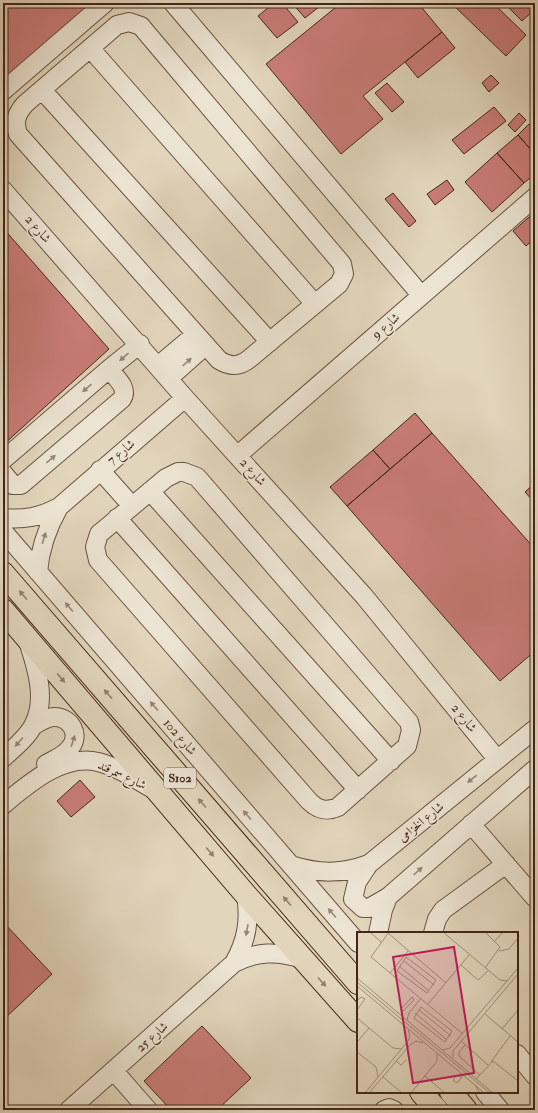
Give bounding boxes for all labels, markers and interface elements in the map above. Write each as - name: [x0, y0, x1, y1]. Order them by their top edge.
- street label: شارع 2: [19, 212, 55, 248]
- street label: شارع 9: [368, 309, 405, 345]
- one-way arrow: [119, 352, 130, 361]
- one-way arrow: [183, 358, 192, 367]
- one-way arrow: [82, 384, 93, 393]
- street label: شارع 7: [104, 436, 140, 470]
- one-way arrow: [45, 455, 56, 464]
- street label: شارع 2: [234, 455, 270, 491]
- one-way arrow: [41, 531, 47, 543]
- one-way arrow: [18, 590, 27, 601]
- one-way arrow: [64, 602, 73, 613]
- one-way arrow: [57, 673, 66, 684]
- one-way arrow: [103, 688, 112, 699]
- one-way arrow: [149, 700, 158, 711]
- street label: شارع 2: [445, 701, 480, 737]
- street label: شارع 102: [158, 715, 200, 760]
- one-way arrow: [70, 735, 76, 747]
- one-way arrow: [15, 738, 24, 747]
- street label: شارع سمرقند: [94, 757, 149, 796]
- road number: S102: [164, 768, 196, 788]
- one-way arrow: [467, 775, 477, 784]
- one-way arrow: [197, 797, 206, 808]
- street label: شارع الخزامى: [395, 799, 449, 848]
- one-way arrow: [243, 810, 252, 820]
- one-way arrow: [205, 846, 214, 857]
- one-way arrow: [412, 867, 423, 876]
- one-way arrow: [282, 896, 291, 906]
- one-way arrow: [328, 908, 337, 919]
- one-way arrow: [244, 924, 250, 936]
- inset map: [357, 932, 518, 1093]
- one-way arrow: [318, 976, 327, 987]
- street label: شارع 25: [133, 1018, 173, 1058]

